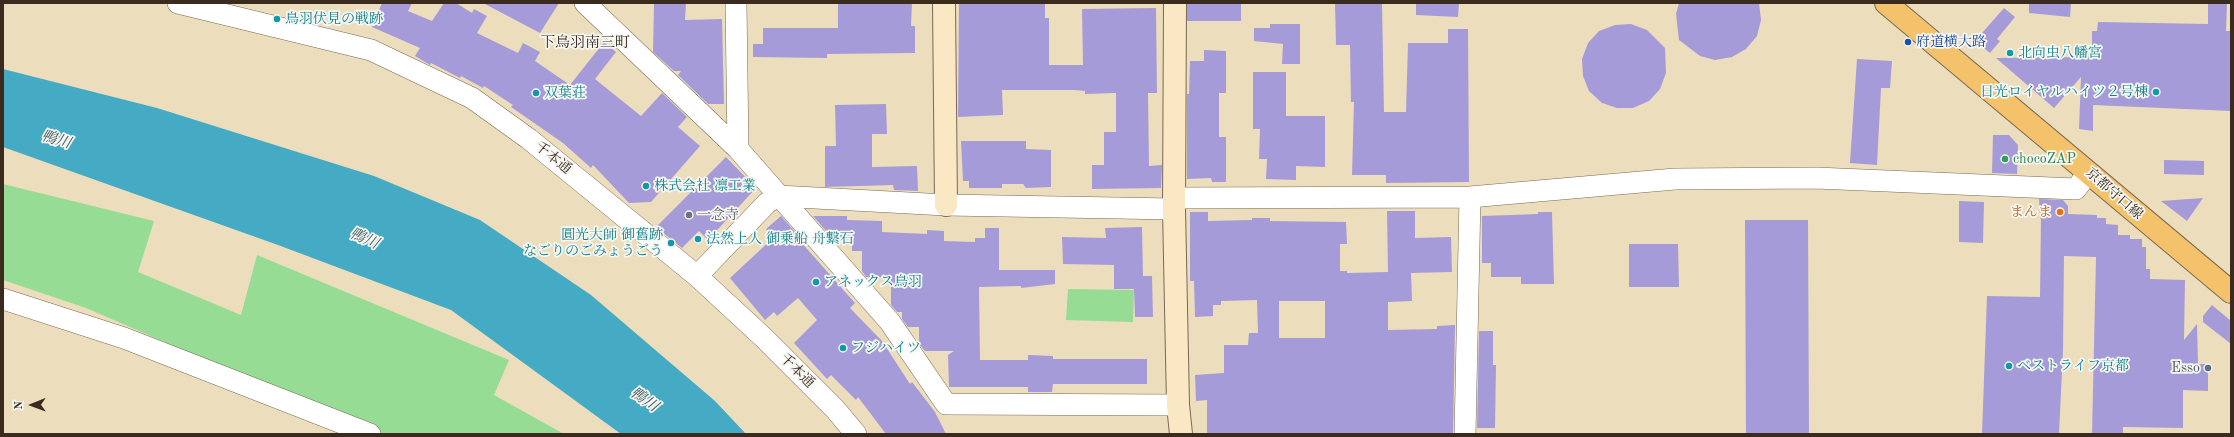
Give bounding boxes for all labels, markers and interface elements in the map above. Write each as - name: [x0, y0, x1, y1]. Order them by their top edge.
- place label: 鳥羽伏見の戦跡: [285, 11, 383, 27]
- marker: 鳥羽伏見の戦跡: [272, 14, 282, 24]
- district label: 下鳥羽南三町: [540, 34, 630, 52]
- place label: 府道横大路: [1916, 34, 1986, 50]
- marker: 府道横大路: [1903, 37, 1913, 47]
- place label: 北向虫八幡宮: [2018, 45, 2102, 61]
- marker: 北向虫八幡宮: [2005, 48, 2015, 58]
- place label: 日光ロイヤルハイツ２号棟: [1980, 84, 2148, 100]
- place label: 双葉荘: [544, 85, 586, 101]
- marker: 日光ロイヤルハイツ２号棟: [2151, 87, 2161, 97]
- marker: 双葉荘: [531, 88, 541, 98]
- water label: 鴨川: [39, 127, 73, 153]
- street label: 千本通: [531, 138, 575, 178]
- place label: chocoZAP: [2013, 151, 2076, 167]
- marker: chocoZAP: [2000, 154, 2010, 164]
- street label: 京都守口線: [2082, 165, 2146, 223]
- place label: 株式会社 凛工業: [654, 178, 756, 194]
- marker: 株式会社 凛工業: [641, 181, 651, 191]
- place label: まんま: [2010, 204, 2052, 220]
- place label: 一念寺: [697, 207, 739, 223]
- marker: まんま: [2055, 207, 2065, 217]
- marker: 一念寺: [684, 210, 694, 220]
- water label: 鴨川: [347, 225, 381, 253]
- place label: 圓光大師 御舊跡 なごりのごみょうごう: [523, 227, 663, 260]
- place label: 法然上人 御乗船 舟繋石: [706, 231, 854, 247]
- marker: 法然上人 御乗船 舟繋石: [693, 234, 703, 244]
- marker: 圓光大師 御舊跡 なごりのごみょうごう: [666, 238, 676, 248]
- place label: アネックス鳥羽: [824, 274, 922, 290]
- marker: アネックス鳥羽: [811, 277, 821, 287]
- place label: フジハイツ: [851, 340, 921, 356]
- marker: フジハイツ: [838, 343, 848, 353]
- street label: 千本通: [776, 350, 818, 392]
- place label: ベストライフ京都: [2017, 358, 2129, 374]
- place label: Esso: [2171, 360, 2200, 376]
- marker: ベストライフ京都: [2004, 361, 2014, 371]
- marker: Esso: [2203, 363, 2213, 373]
- water label: 鴨川: [627, 384, 661, 416]
- north arrow: [12, 385, 52, 425]
- text: N: [14, 401, 25, 410]

